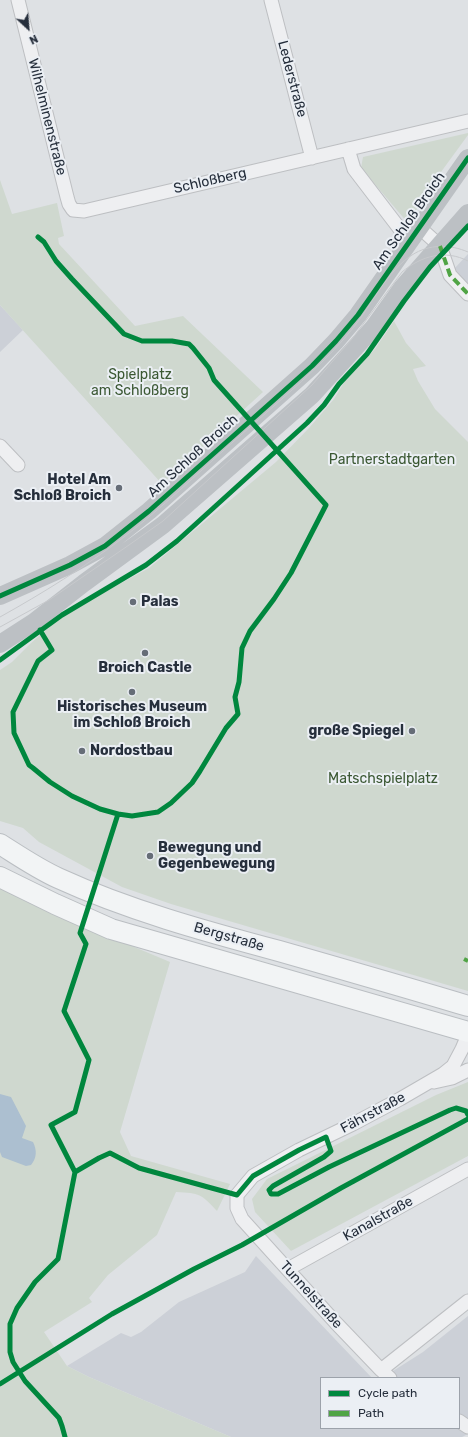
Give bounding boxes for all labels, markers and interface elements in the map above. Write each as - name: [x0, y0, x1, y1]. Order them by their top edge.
- north arrow: [8, 8, 48, 48]
- text: N: [27, 32, 40, 47]
- street label: Lederstraße: [274, 39, 310, 119]
- street label: Wilhelminenstraße: [24, 57, 70, 177]
- street label: Schloßberg: [172, 164, 248, 198]
- street label: Am Schloß Broich: [369, 169, 449, 273]
- park label: Spielplatz am Schloßberg: [91, 367, 189, 400]
- street label: Am Schloß Broich: [144, 411, 242, 501]
- park label: Partnerstadtgarten: [329, 452, 455, 468]
- place label: Hotel Am Schloß Broich: [14, 472, 111, 504]
- marker: Hotel Am Schloß Broich: [114, 483, 124, 493]
- place label: Palas: [141, 594, 179, 610]
- marker: Palas: [128, 597, 138, 607]
- marker: Broich Castle: [140, 648, 150, 658]
- place label: Broich Castle: [98, 660, 192, 676]
- marker: Historisches Museum im Schloß Broich: [127, 687, 137, 697]
- place label: Historisches Museum im Schloß Broich: [57, 699, 207, 732]
- place label: große Spiegel: [308, 723, 404, 739]
- marker: große Spiegel: [407, 726, 417, 736]
- place label: Nordostbau: [90, 743, 173, 759]
- marker: Nordostbau: [77, 746, 87, 756]
- park label: Matschspielplatz: [328, 771, 438, 787]
- place label: Bewegung und Gegenbewegung: [158, 840, 275, 872]
- marker: Bewegung und Gegenbewegung: [145, 851, 155, 861]
- street label: Bergstraße: [192, 919, 266, 955]
- street label: Fährstraße: [338, 1089, 408, 1137]
- street label: Kanalstraße: [340, 1193, 416, 1245]
- street label: Tunnelstraße: [276, 1258, 346, 1332]
- legend: [320, 1377, 460, 1429]
- text: Cycle path: [358, 1386, 417, 1400]
- text: Path: [358, 1406, 384, 1420]

